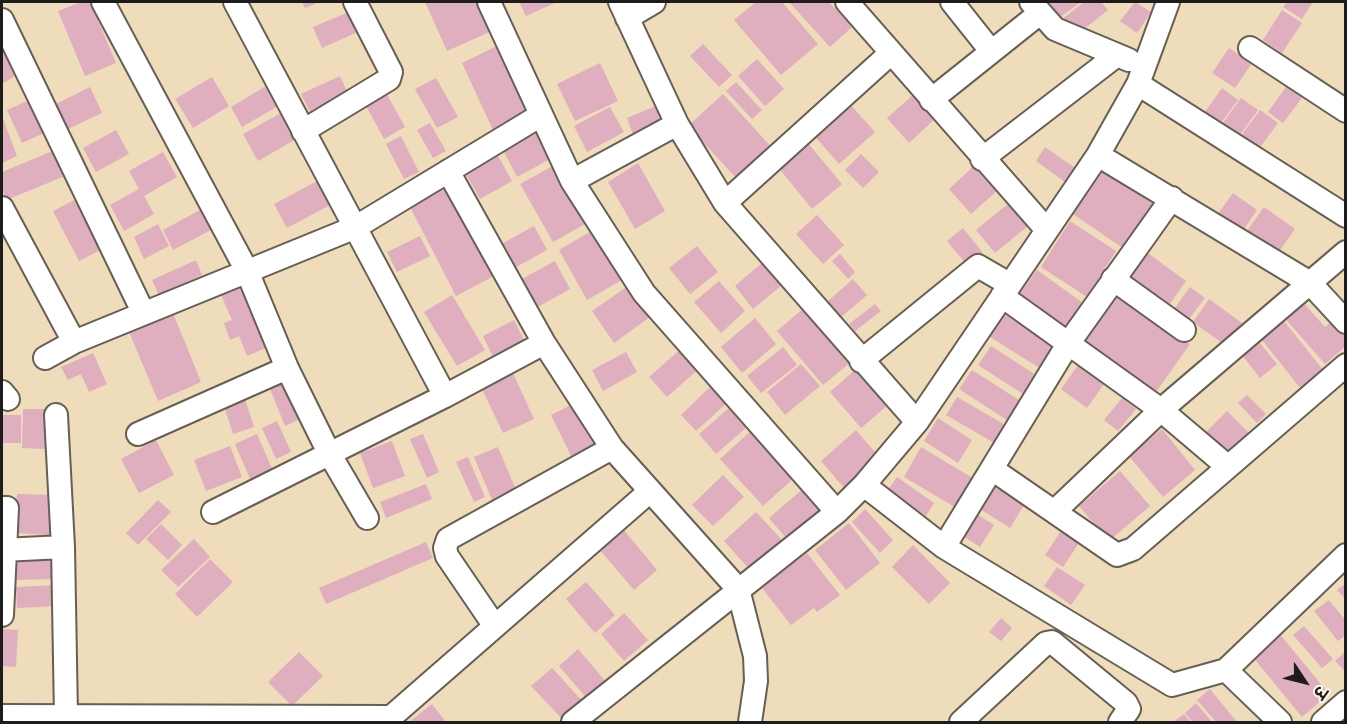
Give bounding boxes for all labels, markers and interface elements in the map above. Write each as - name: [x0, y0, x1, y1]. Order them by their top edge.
- north arrow: [1275, 652, 1335, 712]
- text: उ: [1308, 682, 1331, 702]

